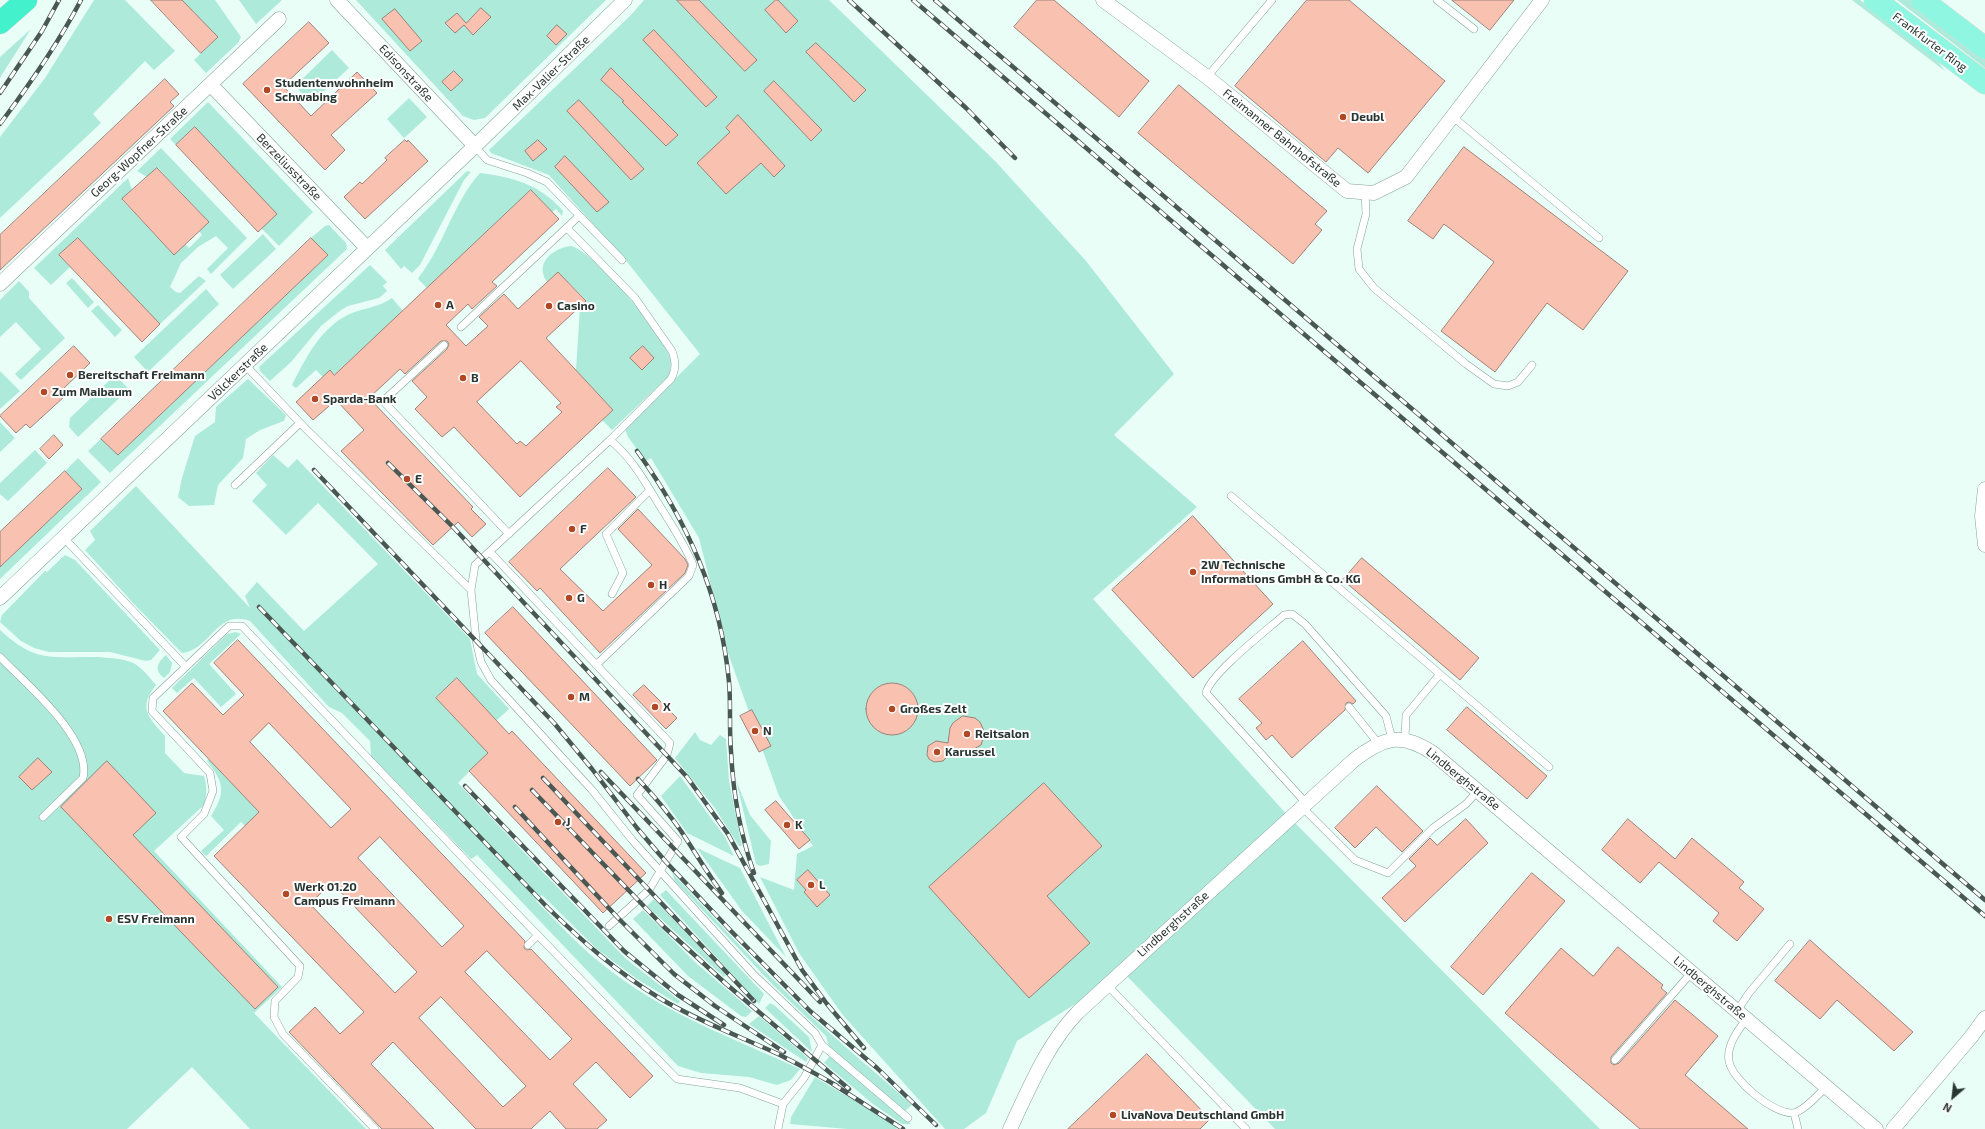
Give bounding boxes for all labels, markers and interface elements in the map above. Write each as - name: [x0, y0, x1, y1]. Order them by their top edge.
- street label: Frankfurter Ring: [1890, 9, 1970, 75]
- street label: Max-Valier-Straße: [509, 33, 593, 113]
- street label: Edisonstraße: [376, 41, 436, 105]
- place label: Studentenwohnheim Schwabing: [275, 76, 394, 104]
- marker: Studentenwohnheim Schwabing: [262, 85, 272, 95]
- street label: Freimanner Bahnhofstraße: [1220, 86, 1344, 190]
- street label: Georg-Wopfner-Straße: [88, 103, 190, 201]
- place label: Deubl: [1351, 110, 1384, 124]
- marker: Deubl: [1338, 112, 1348, 122]
- street label: Berzeliusstraße: [253, 131, 325, 203]
- place label: A: [446, 298, 454, 312]
- place label: Casino: [557, 299, 595, 313]
- marker: A: [433, 300, 443, 310]
- marker: Casino: [544, 301, 554, 311]
- street label: Völckerstraße: [205, 340, 271, 404]
- place label: Bereitschaft Freimann: [78, 368, 205, 382]
- marker: Bereitschaft Freimann: [65, 370, 75, 380]
- place label: B: [471, 371, 479, 385]
- marker: B: [458, 373, 468, 383]
- place label: Zum Maibaum: [52, 385, 132, 399]
- marker: Zum Maibaum: [39, 387, 49, 397]
- place label: Sparda-Bank: [323, 392, 397, 406]
- marker: Sparda-Bank: [310, 394, 320, 404]
- place label: E: [415, 472, 422, 486]
- marker: E: [402, 474, 412, 484]
- place label: F: [580, 522, 587, 536]
- marker: F: [567, 524, 577, 534]
- place label: 2W Technische Informations GmbH & Co. KG: [1201, 558, 1360, 586]
- marker: 2W Technische Informations GmbH & Co. KG: [1188, 567, 1198, 577]
- place label: H: [659, 578, 667, 592]
- marker: H: [646, 580, 656, 590]
- place label: G: [577, 591, 585, 605]
- marker: G: [564, 593, 574, 603]
- place label: M: [579, 690, 590, 704]
- marker: M: [566, 692, 576, 702]
- place label: X: [663, 700, 671, 714]
- marker: X: [650, 702, 660, 712]
- place label: Großes Zelt: [900, 702, 967, 716]
- marker: Großes Zelt: [887, 704, 897, 714]
- place label: N: [763, 724, 772, 738]
- marker: N: [750, 726, 760, 736]
- place label: Reitsalon: [975, 727, 1029, 741]
- marker: Reitsalon: [962, 729, 972, 739]
- place label: Karussel: [945, 745, 995, 759]
- street label: Lindberghstraße: [1423, 745, 1503, 813]
- marker: Karussel: [932, 747, 942, 757]
- place label: J: [566, 815, 570, 829]
- marker: J: [553, 817, 563, 827]
- place label: K: [795, 818, 803, 832]
- marker: K: [782, 820, 792, 830]
- place label: L: [819, 878, 825, 892]
- place label: Werk 01.20 Campus Freimann: [294, 880, 395, 908]
- marker: L: [806, 880, 816, 890]
- street label: Lindberghstraße: [1134, 888, 1212, 960]
- marker: Werk 01.20 Campus Freimann: [281, 889, 291, 899]
- place label: ESV Freimann: [117, 912, 195, 926]
- marker: ESV Freimann: [104, 914, 114, 924]
- street label: Lindberghstraße: [1670, 953, 1750, 1023]
- north arrow: [1933, 1077, 1973, 1117]
- text: N: [1941, 1100, 1954, 1116]
- place label: LivaNova Deutschland GmbH: [1121, 1108, 1284, 1122]
- marker: LivaNova Deutschland GmbH: [1108, 1110, 1118, 1120]

